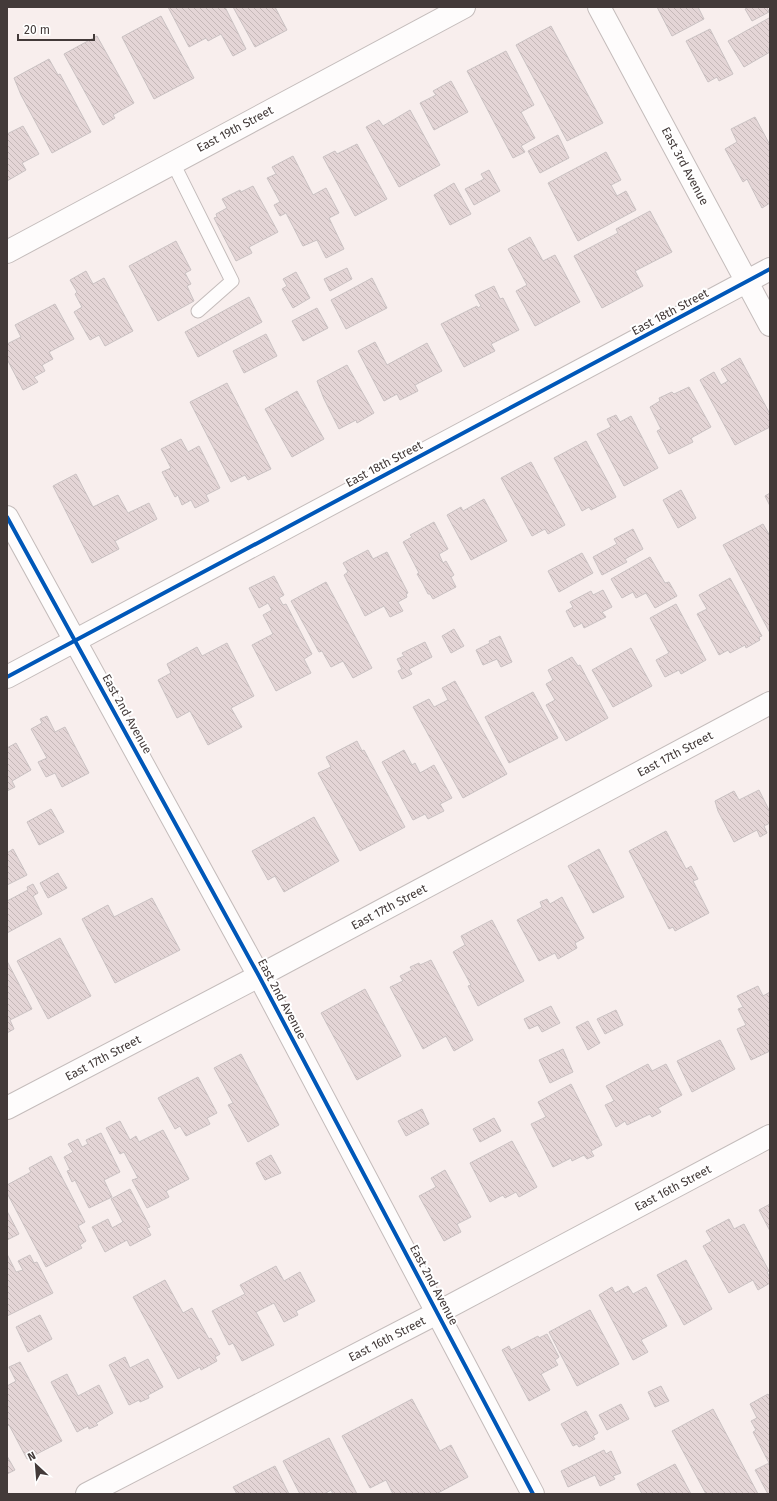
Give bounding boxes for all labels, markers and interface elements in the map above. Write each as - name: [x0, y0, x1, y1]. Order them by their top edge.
- scale bar: [18, 16, 94, 42]
- text: 20 m: [24, 23, 50, 37]
- street label: East 19th Street: [194, 103, 276, 155]
- street label: East 3rd Avenue: [659, 125, 711, 207]
- street label: East 18th Street: [629, 286, 711, 338]
- street label: East 18th Street: [343, 438, 425, 490]
- street label: East 2nd Avenue: [99, 672, 155, 756]
- street label: East 17th Street: [635, 728, 716, 780]
- street label: East 17th Street: [349, 881, 430, 933]
- street label: East 2nd Avenue: [255, 956, 309, 1042]
- street label: East 17th Street: [63, 1032, 144, 1084]
- street label: East 16th Street: [632, 1162, 714, 1214]
- street label: East 2nd Avenue: [407, 1242, 461, 1328]
- street label: East 16th Street: [346, 1313, 428, 1364]
- north arrow: [16, 1445, 56, 1485]
- text: N: [26, 1449, 38, 1464]

